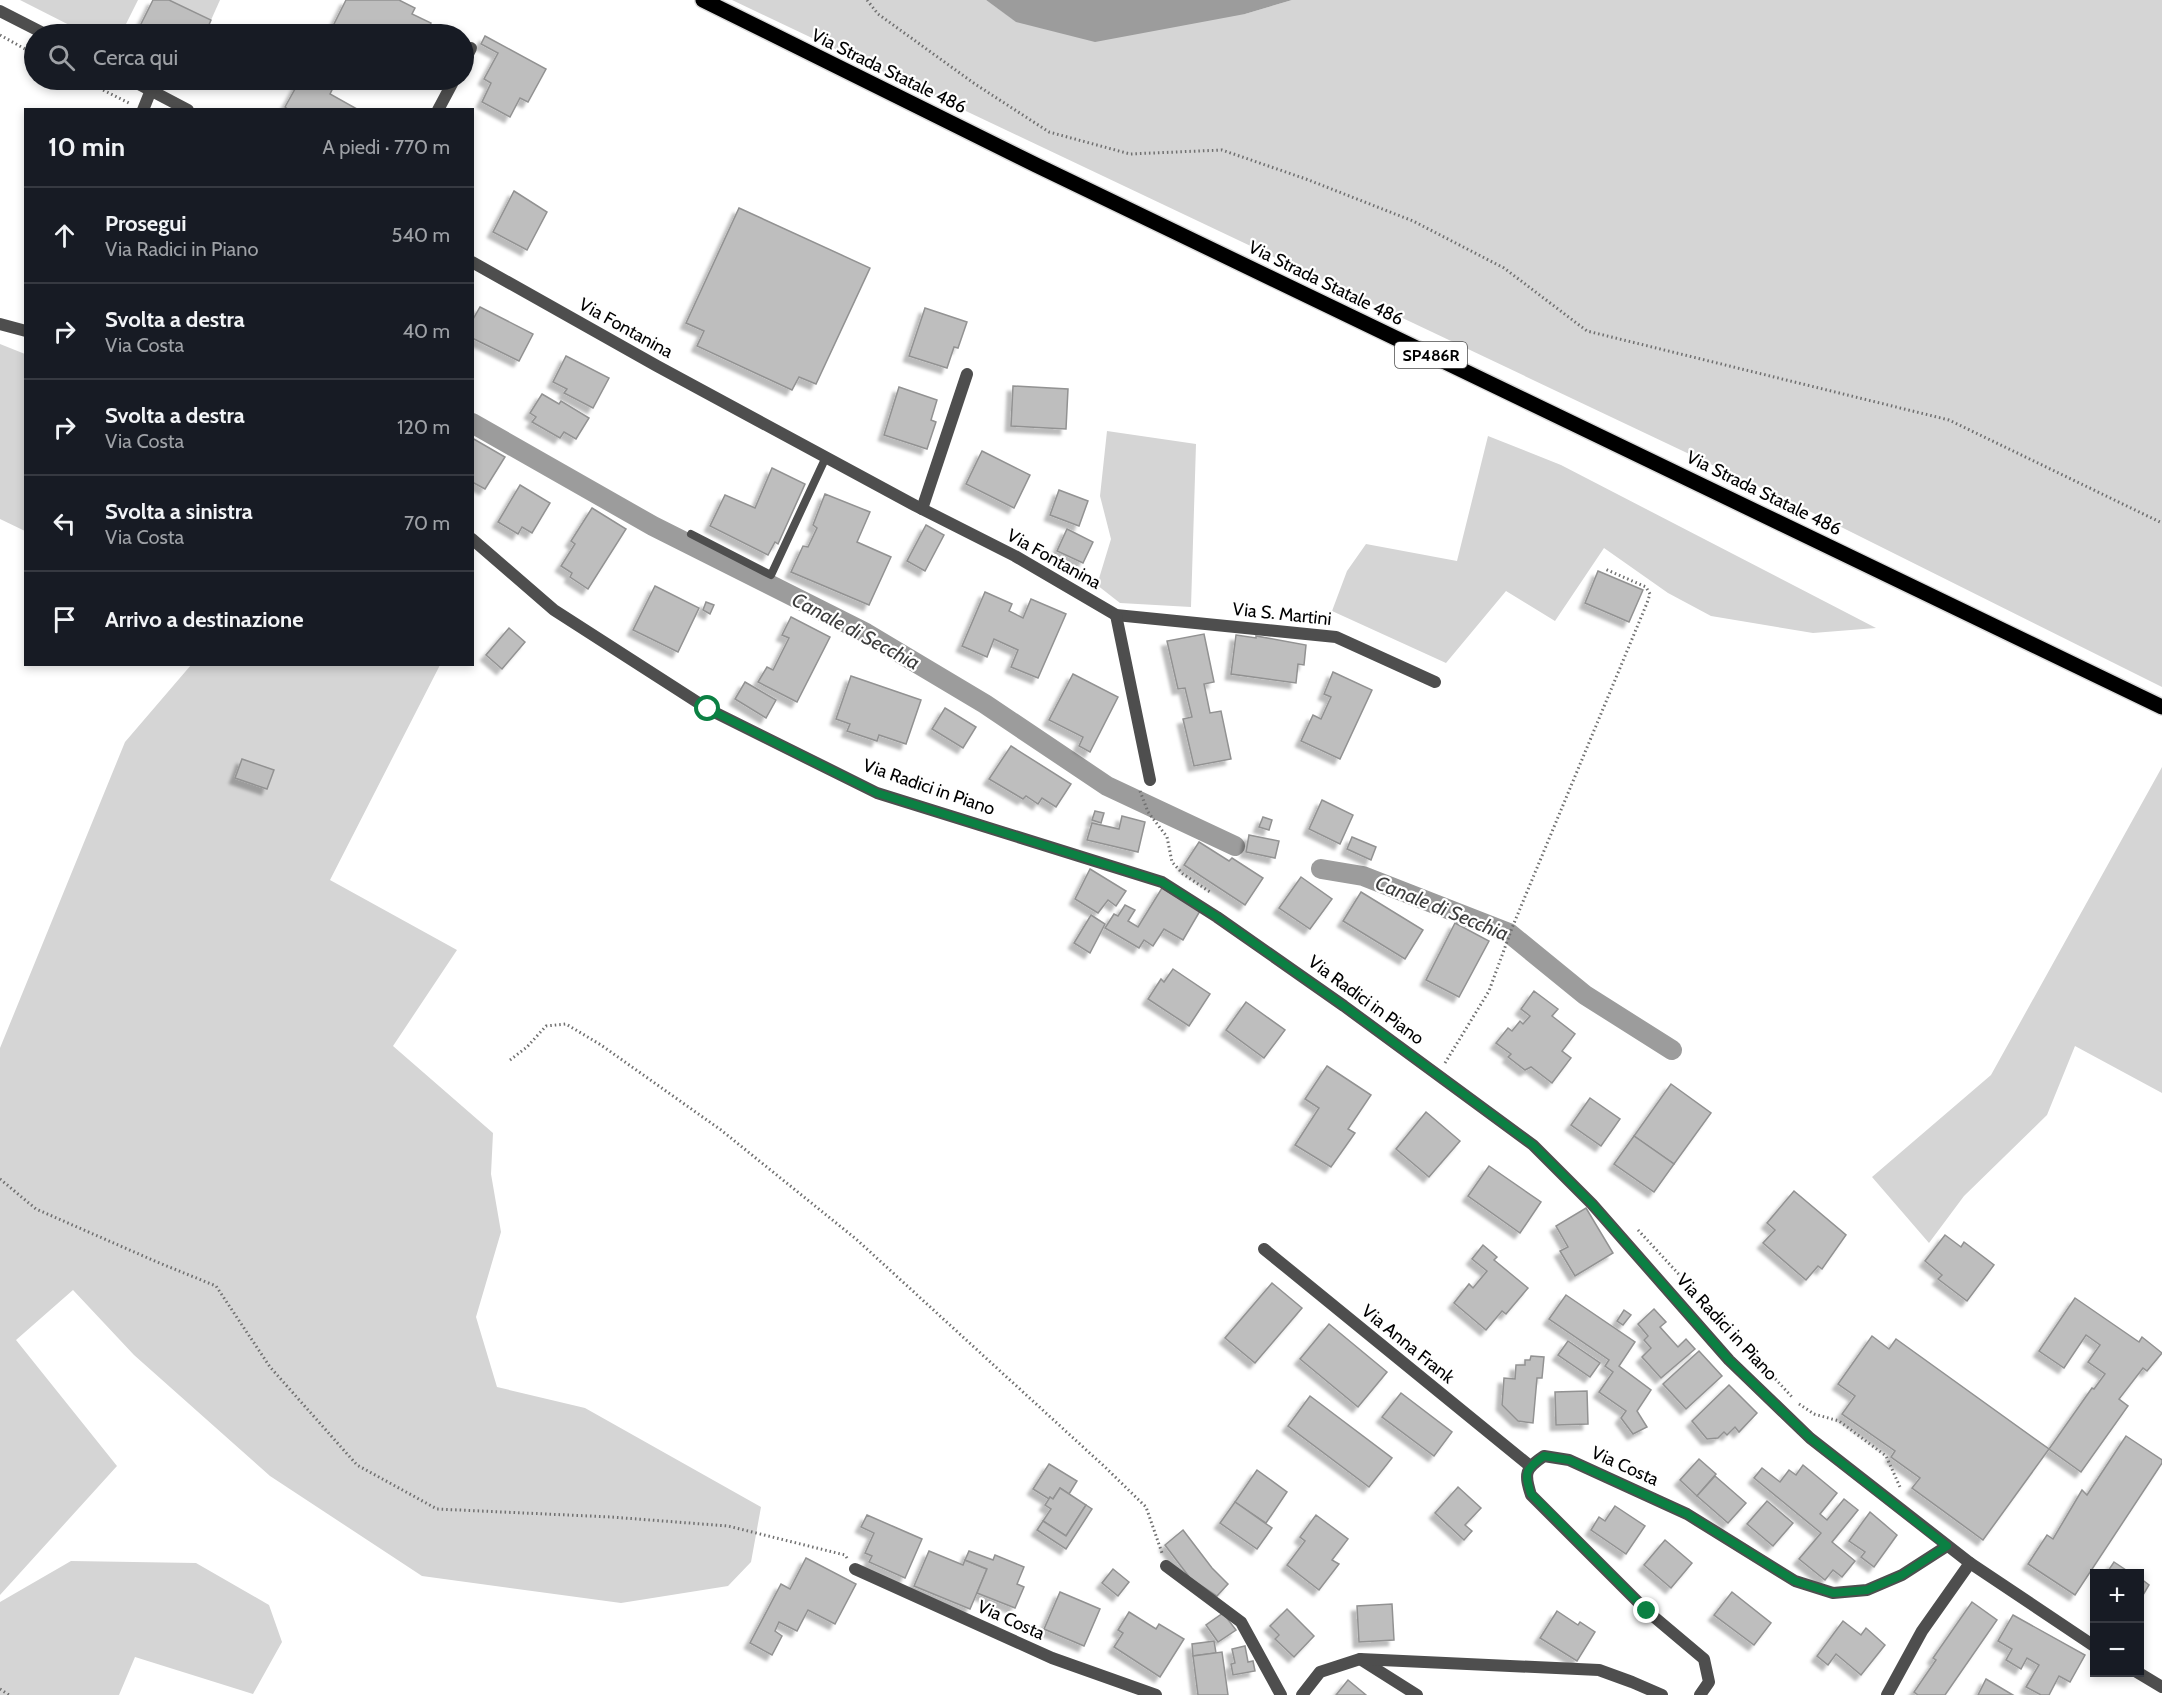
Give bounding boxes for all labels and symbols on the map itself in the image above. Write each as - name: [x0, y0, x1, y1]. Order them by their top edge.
- street label: Via Strada Statale 486: [808, 24, 970, 118]
- street label: Via Strada Statale 486: [1245, 236, 1407, 330]
- street label: Via Fontanina: [575, 293, 677, 363]
- road number: SP486R: [1395, 342, 1467, 368]
- street label: Via Strada Statale 486: [1683, 446, 1845, 540]
- street label: Via Fontanina: [1003, 524, 1105, 594]
- water label: Canale di Secchia: [788, 587, 924, 675]
- street label: Via S. Martini: [1232, 598, 1332, 630]
- route start: [694, 695, 720, 721]
- street label: Via Radici in Piano: [860, 754, 998, 820]
- water label: Canale di Secchia: [1372, 870, 1512, 946]
- street label: Via Radici in Piano: [1304, 951, 1428, 1050]
- street label: Via Radici in Piano: [1672, 1269, 1782, 1385]
- street label: Via Anna Frank: [1357, 1300, 1460, 1389]
- street label: Via Costa: [1588, 1441, 1662, 1491]
- street label: Via Costa: [974, 1595, 1048, 1645]
- route end: [1633, 1597, 1659, 1623]

